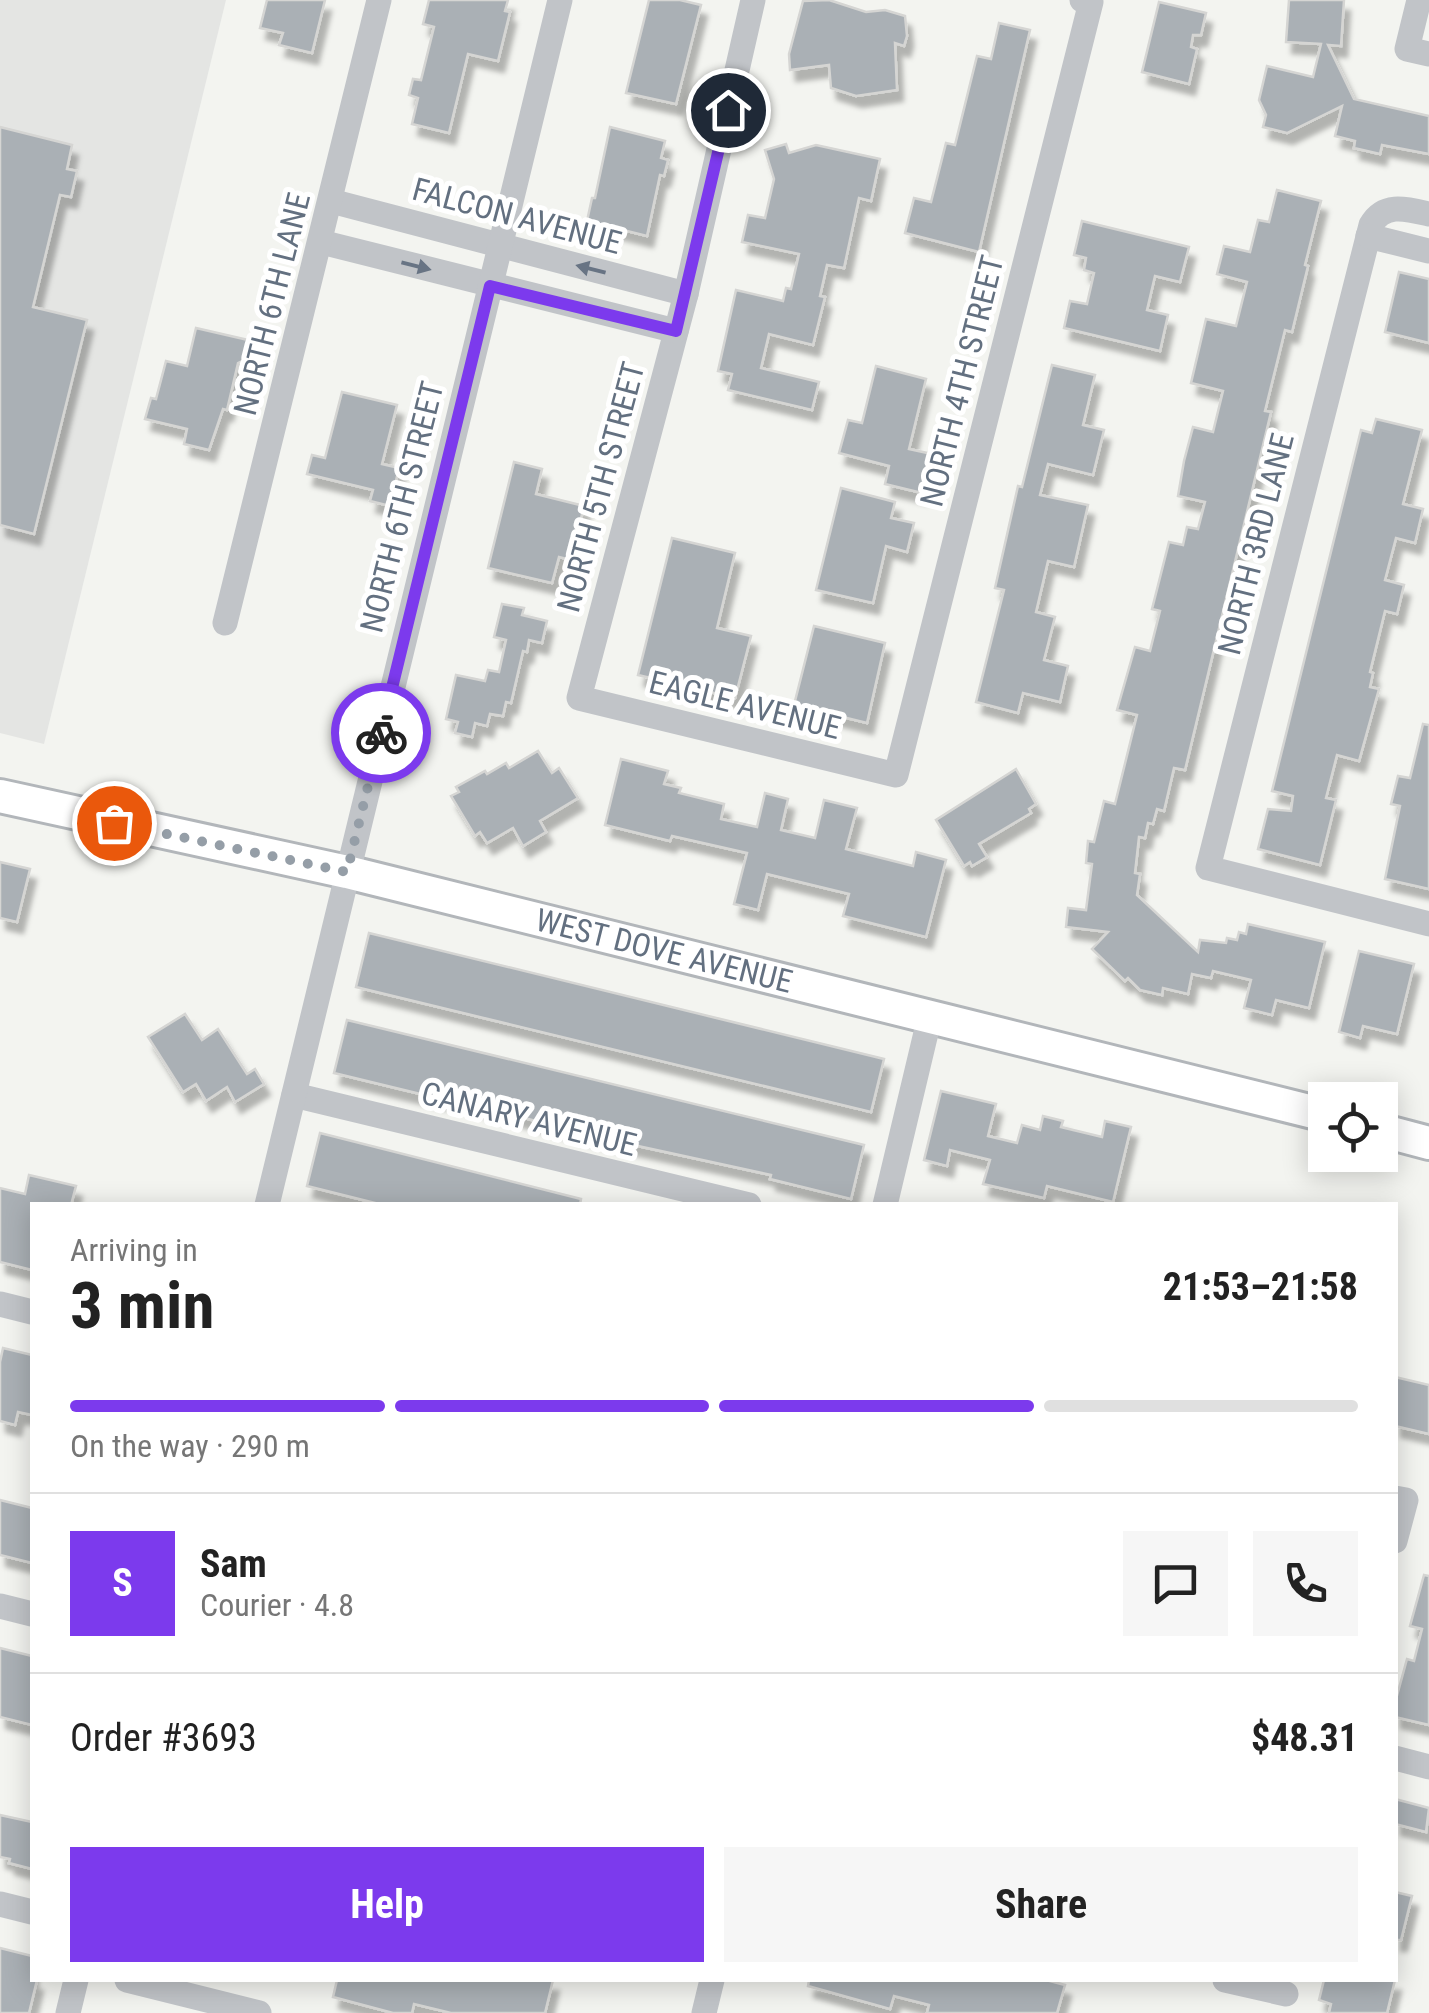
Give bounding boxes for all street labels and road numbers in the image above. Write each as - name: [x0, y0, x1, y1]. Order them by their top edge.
- street label: FALCON AVENUE: [408, 170, 626, 262]
- street label: NORTH 6TH LANE: [226, 189, 318, 419]
- street label: NORTH 4TH STREET: [912, 252, 1012, 510]
- street label: NORTH 5TH STREET: [549, 358, 653, 616]
- street label: NORTH 6TH STREET: [352, 378, 452, 636]
- street label: NORTH 3RD LANE: [1210, 429, 1302, 659]
- street label: EAGLE AVENUE: [645, 663, 845, 747]
- street label: WEST DOVE AVENUE: [532, 901, 796, 1001]
- street label: CANARY AVENUE: [418, 1074, 640, 1164]

